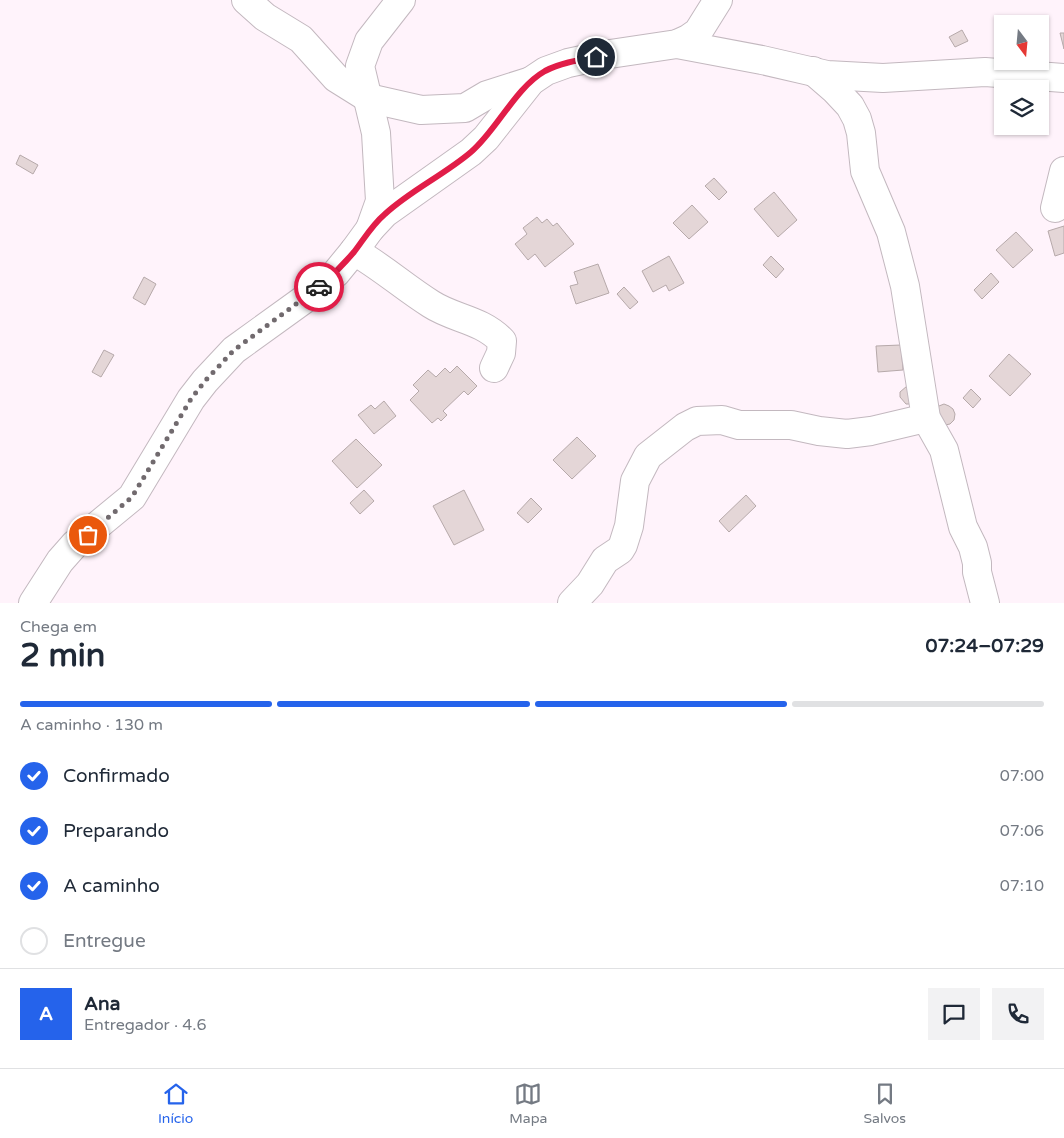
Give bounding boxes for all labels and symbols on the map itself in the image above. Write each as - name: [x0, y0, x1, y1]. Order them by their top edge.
- north arrow: [994, 15, 1049, 70]
- pin: [575, 36, 617, 78]
- courier: [294, 262, 344, 312]
- pin: [67, 514, 109, 556]

